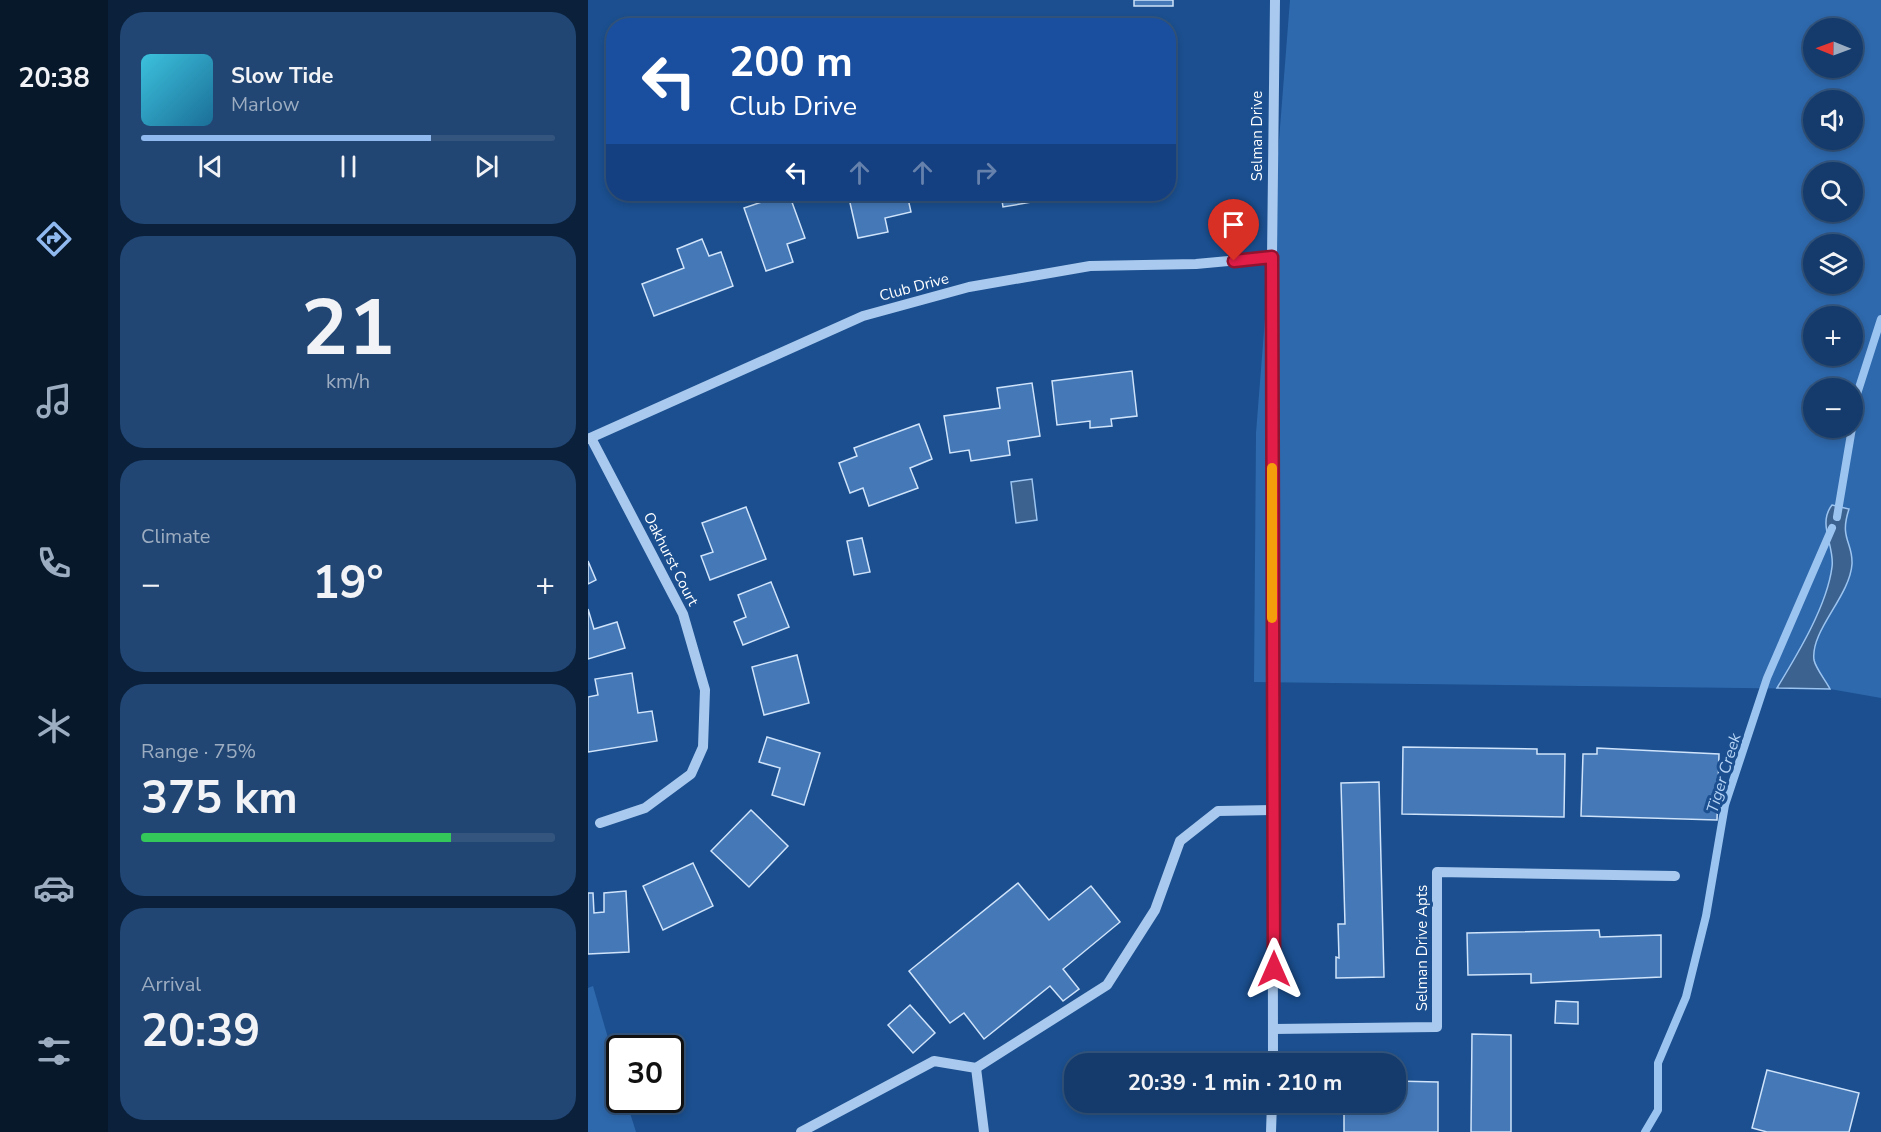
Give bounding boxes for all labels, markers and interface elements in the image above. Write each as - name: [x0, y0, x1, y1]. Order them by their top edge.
- north arrow: [1803, 18, 1863, 78]
- map controls: [1803, 18, 1863, 438]
- text: 200 m: [729, 34, 853, 91]
- icon: left: [630, 42, 708, 120]
- text: 20:38: [18, 60, 90, 97]
- text: Slow Tide: [231, 61, 333, 91]
- text: Club Drive: [729, 88, 857, 125]
- button: sound: [1803, 90, 1863, 150]
- text: Marlow: [231, 91, 299, 118]
- street label: Selman Drive: [1247, 91, 1267, 181]
- icon: previous: [194, 150, 227, 183]
- icon: pause: [332, 150, 365, 183]
- icon: next: [470, 150, 503, 183]
- icon: left: [780, 156, 813, 189]
- icon: ahead: [843, 156, 876, 189]
- icon: ahead: [906, 156, 939, 189]
- icon: right: [969, 156, 1002, 189]
- button: search: [1803, 162, 1863, 222]
- pin: [1208, 199, 1259, 261]
- icon: arrive: [1217, 208, 1250, 241]
- icon: directions: [33, 218, 75, 260]
- button: layers: [1803, 234, 1863, 294]
- street label: Club Drive: [877, 268, 951, 306]
- text: 21: [301, 275, 395, 382]
- button: +: [1803, 306, 1863, 366]
- text: km/h: [326, 368, 370, 395]
- button: −: [1803, 378, 1863, 438]
- icon: music: [33, 380, 75, 422]
- street label: Oakhurst Court: [639, 509, 704, 610]
- text: Climate: [141, 523, 210, 550]
- icon: phone: [33, 542, 75, 584]
- text: 19°: [312, 553, 384, 614]
- text: −: [141, 562, 161, 607]
- text: +: [535, 562, 555, 607]
- icon: climate: [33, 705, 75, 747]
- water label: Tiger Creek: [1701, 730, 1747, 816]
- text: Range · 75%: [141, 738, 256, 765]
- text: 375 km: [141, 768, 298, 829]
- icon: car: [33, 867, 75, 909]
- street label: Selman Drive Apts: [1412, 885, 1432, 1011]
- position arrow: [1242, 937, 1306, 1001]
- text: Arrival: [141, 971, 201, 998]
- text: 20:39: [141, 1001, 260, 1062]
- icon: filters: [33, 1030, 75, 1072]
- speed limit sign: 30: [606, 1035, 684, 1113]
- text: 20:39 · 1 min · 210 m: [1128, 1068, 1342, 1098]

